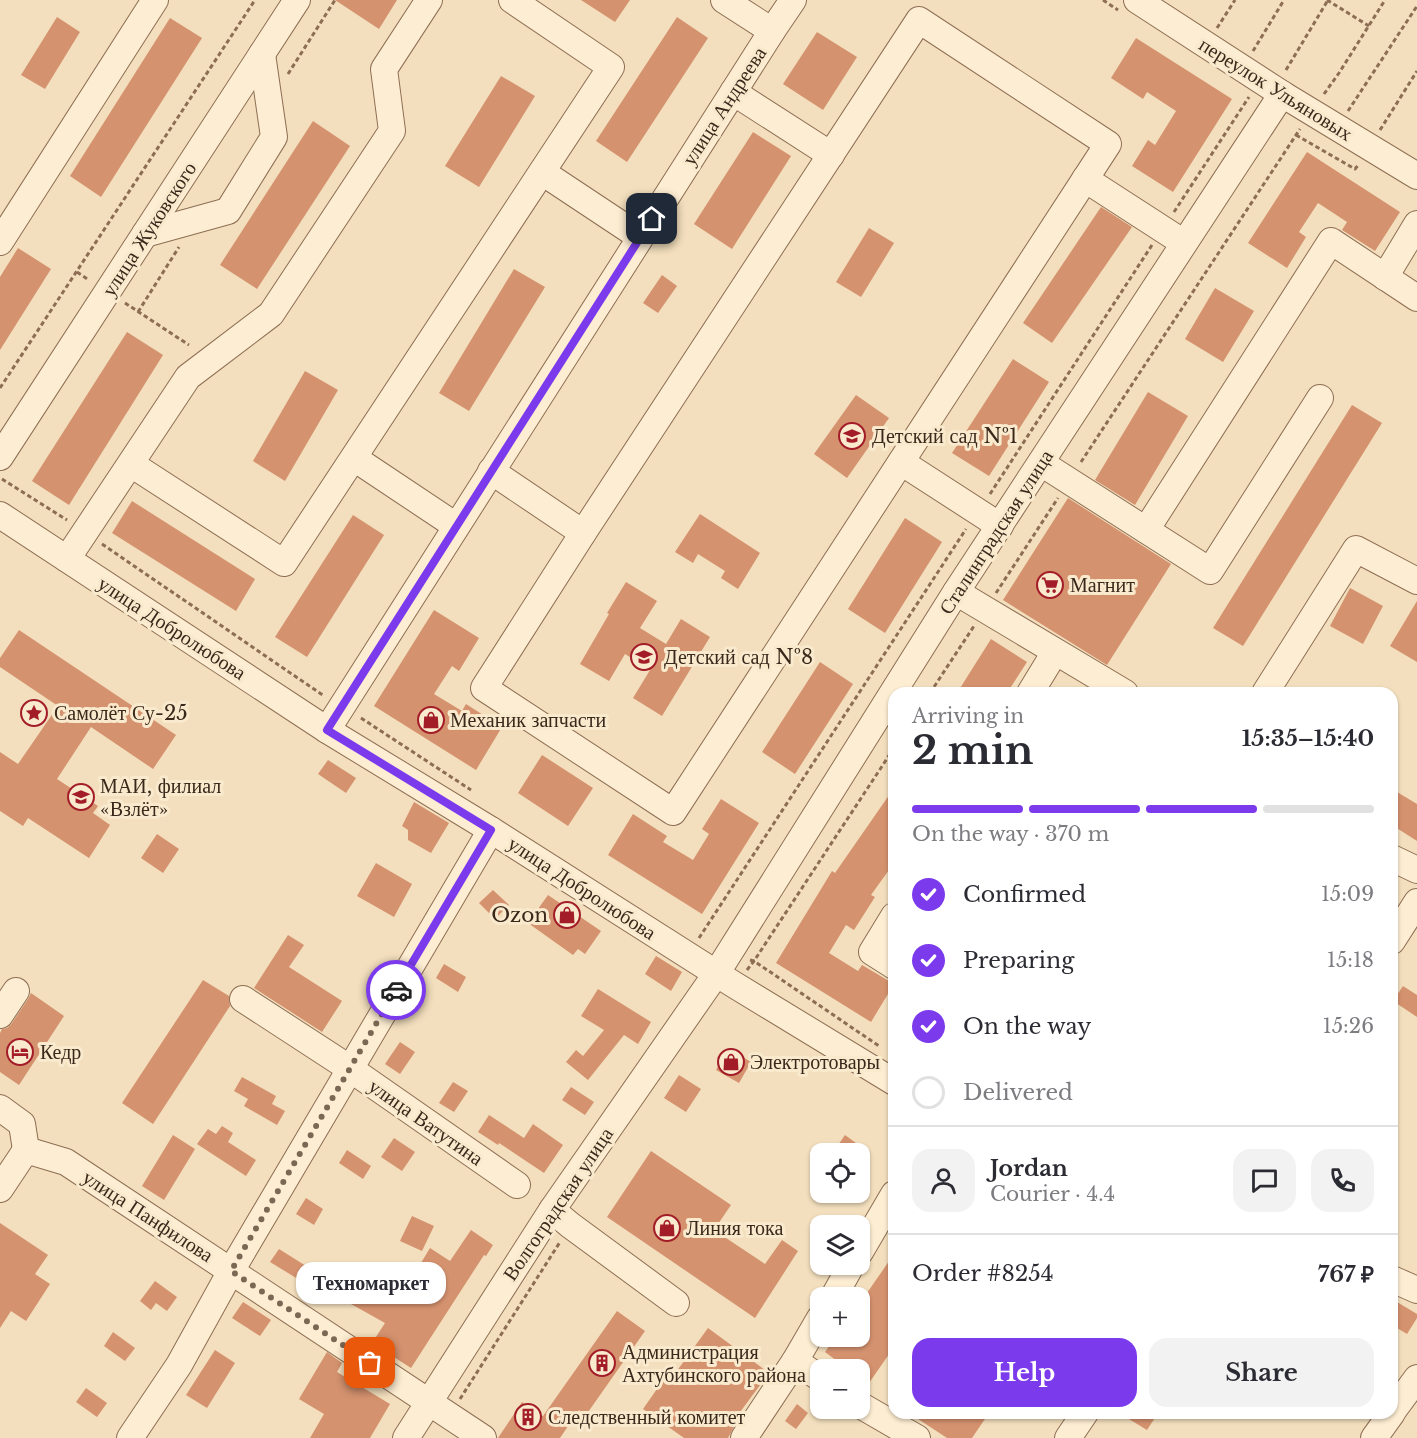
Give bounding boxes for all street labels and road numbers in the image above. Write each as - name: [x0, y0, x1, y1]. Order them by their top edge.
- street label: переулок Ульяновых: [1195, 32, 1357, 146]
- street label: улица Андреева: [677, 42, 771, 170]
- street label: улица Жуковского: [97, 157, 201, 301]
- street label: Сталинградская улица: [934, 445, 1058, 619]
- street label: улица Добролюбова: [93, 571, 251, 685]
- street label: улица Добролюбова: [503, 831, 661, 945]
- street label: улица Ватутина: [364, 1074, 488, 1170]
- street label: Волгоградская улица: [498, 1123, 618, 1285]
- street label: улица Панфилова: [78, 1165, 218, 1267]

